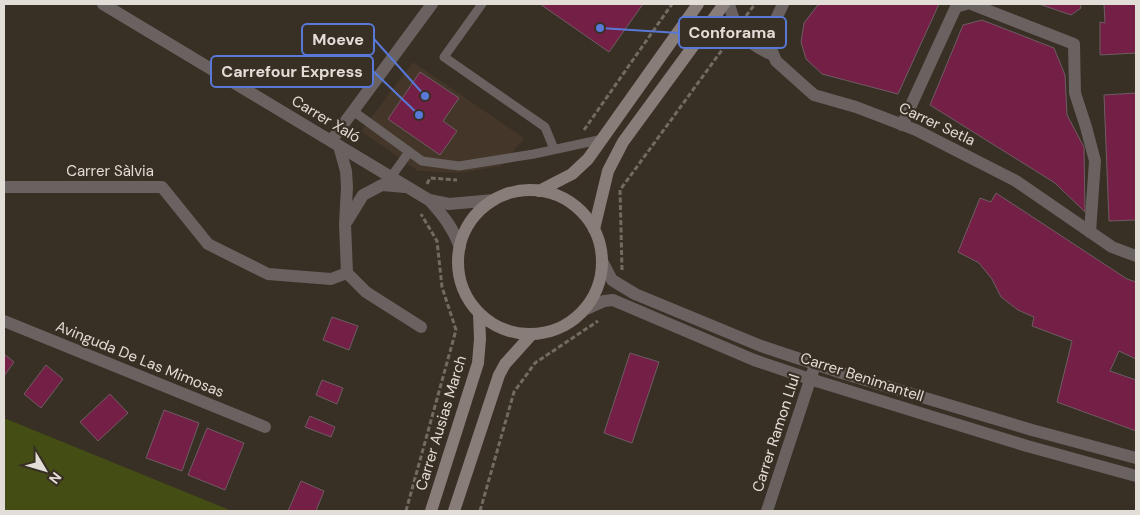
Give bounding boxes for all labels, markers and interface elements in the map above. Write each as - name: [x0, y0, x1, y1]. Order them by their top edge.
- callout: Conforama: [679, 17, 786, 48]
- text: Conforama: [688, 22, 776, 43]
- callout: Moeve: [302, 24, 374, 55]
- text: Moeve: [312, 29, 364, 50]
- callout: Carrefour Express: [211, 56, 373, 87]
- text: Carrefour Express: [221, 61, 363, 82]
- street label: Carrer Xaló: [288, 91, 364, 147]
- street label: Carrer Setla: [896, 98, 978, 150]
- street label: Carrer Sàlvia: [66, 161, 154, 181]
- street label: Avinguda De Las Mimosas: [53, 316, 227, 402]
- street label: Carrer Benimantell: [798, 348, 926, 406]
- street label: Carrer Ausias March: [411, 353, 471, 493]
- street label: Carrer Ramon Llul: [748, 372, 804, 494]
- north arrow: [20, 445, 70, 495]
- text: N: [45, 468, 65, 488]

